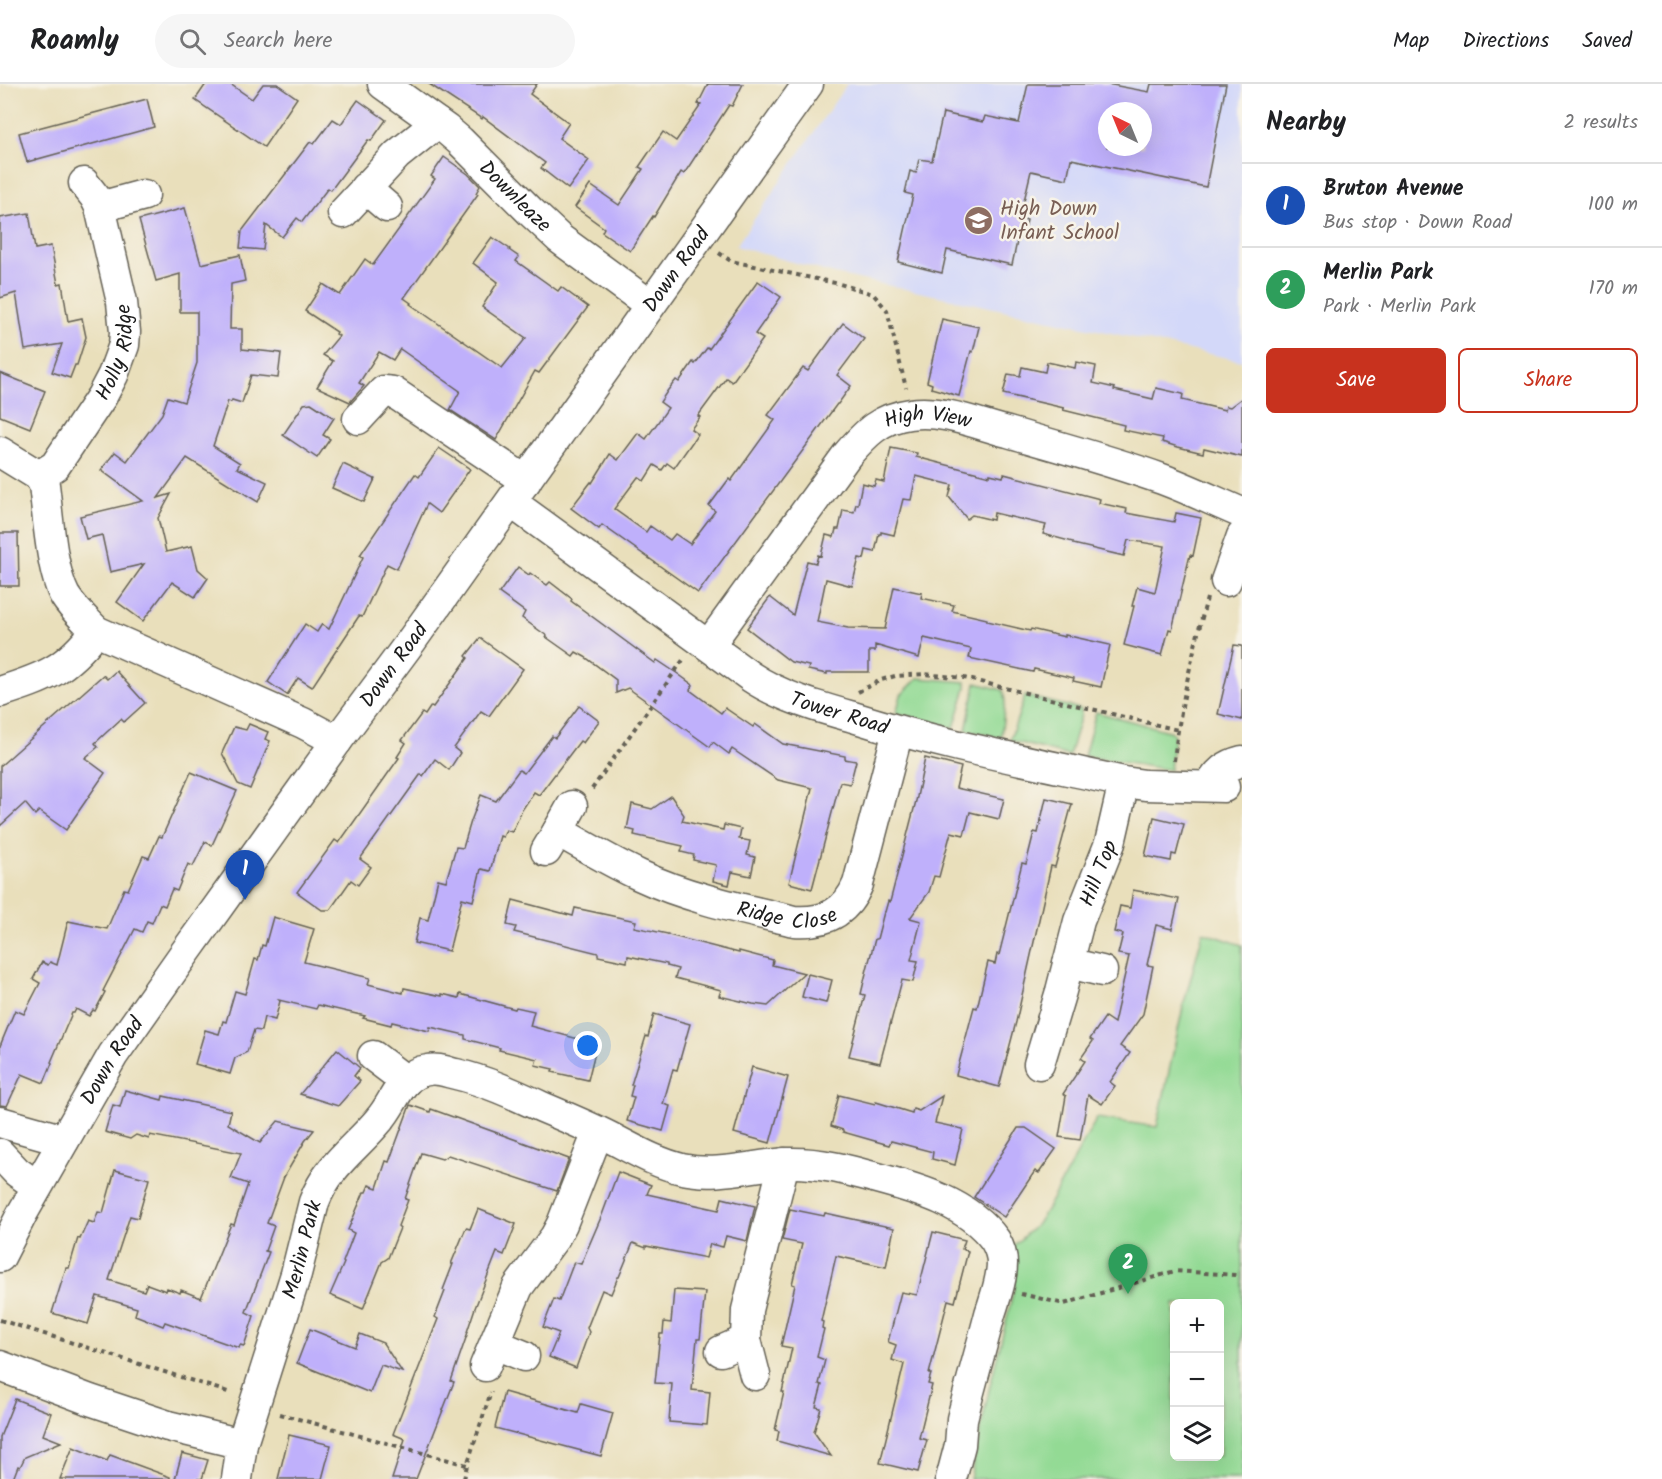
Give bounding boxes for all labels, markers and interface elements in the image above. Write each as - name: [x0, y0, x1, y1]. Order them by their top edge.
- search box: [155, 14, 575, 68]
- text: Roamly: [30, 19, 119, 64]
- text: Search here: [224, 24, 332, 59]
- icon: search: [176, 25, 209, 58]
- text: Map: [1393, 25, 1429, 58]
- text: Directions: [1462, 25, 1549, 58]
- text: Saved: [1582, 25, 1632, 58]
- north arrow: [1098, 102, 1152, 156]
- text: Nearby: [1266, 102, 1346, 144]
- text: 2 results: [1563, 107, 1638, 139]
- street label: Downleaze: [470, 153, 559, 242]
- text: Bruton Avenue: [1323, 172, 1464, 207]
- text: 1: [1282, 189, 1289, 221]
- text: 100 m: [1588, 189, 1638, 221]
- place label: High Down Infant School: [1000, 193, 1119, 250]
- school or university icon: High Down Infant School: [963, 204, 995, 236]
- text: Bus stop · Down Road: [1323, 207, 1512, 239]
- street label: Down Road: [635, 220, 720, 320]
- text: Merlin Park: [1323, 256, 1433, 291]
- text: 2: [1280, 273, 1291, 305]
- text: 170 m: [1589, 273, 1638, 305]
- text: Park · Merlin Park: [1323, 291, 1476, 323]
- street label: Holly Ridge: [87, 302, 143, 407]
- button: Save: [1266, 348, 1446, 413]
- button: Share: [1458, 348, 1638, 413]
- street label: High View: [879, 398, 976, 439]
- street label: Down Road: [352, 616, 438, 715]
- street label: Tower Road: [785, 683, 893, 745]
- street label: Hill Top: [1071, 836, 1127, 912]
- pin: 1: [226, 850, 264, 900]
- street label: Ridge Close: [733, 893, 844, 939]
- street label: Down Road: [73, 1010, 153, 1112]
- your location: [573, 1031, 602, 1060]
- street label: Merlin Park: [274, 1197, 332, 1304]
- pin: 2: [1108, 1244, 1148, 1294]
- map controls: [1170, 1299, 1224, 1461]
- button: +: [1170, 1299, 1224, 1353]
- button: −: [1170, 1353, 1224, 1407]
- button: layers: [1170, 1407, 1224, 1461]

